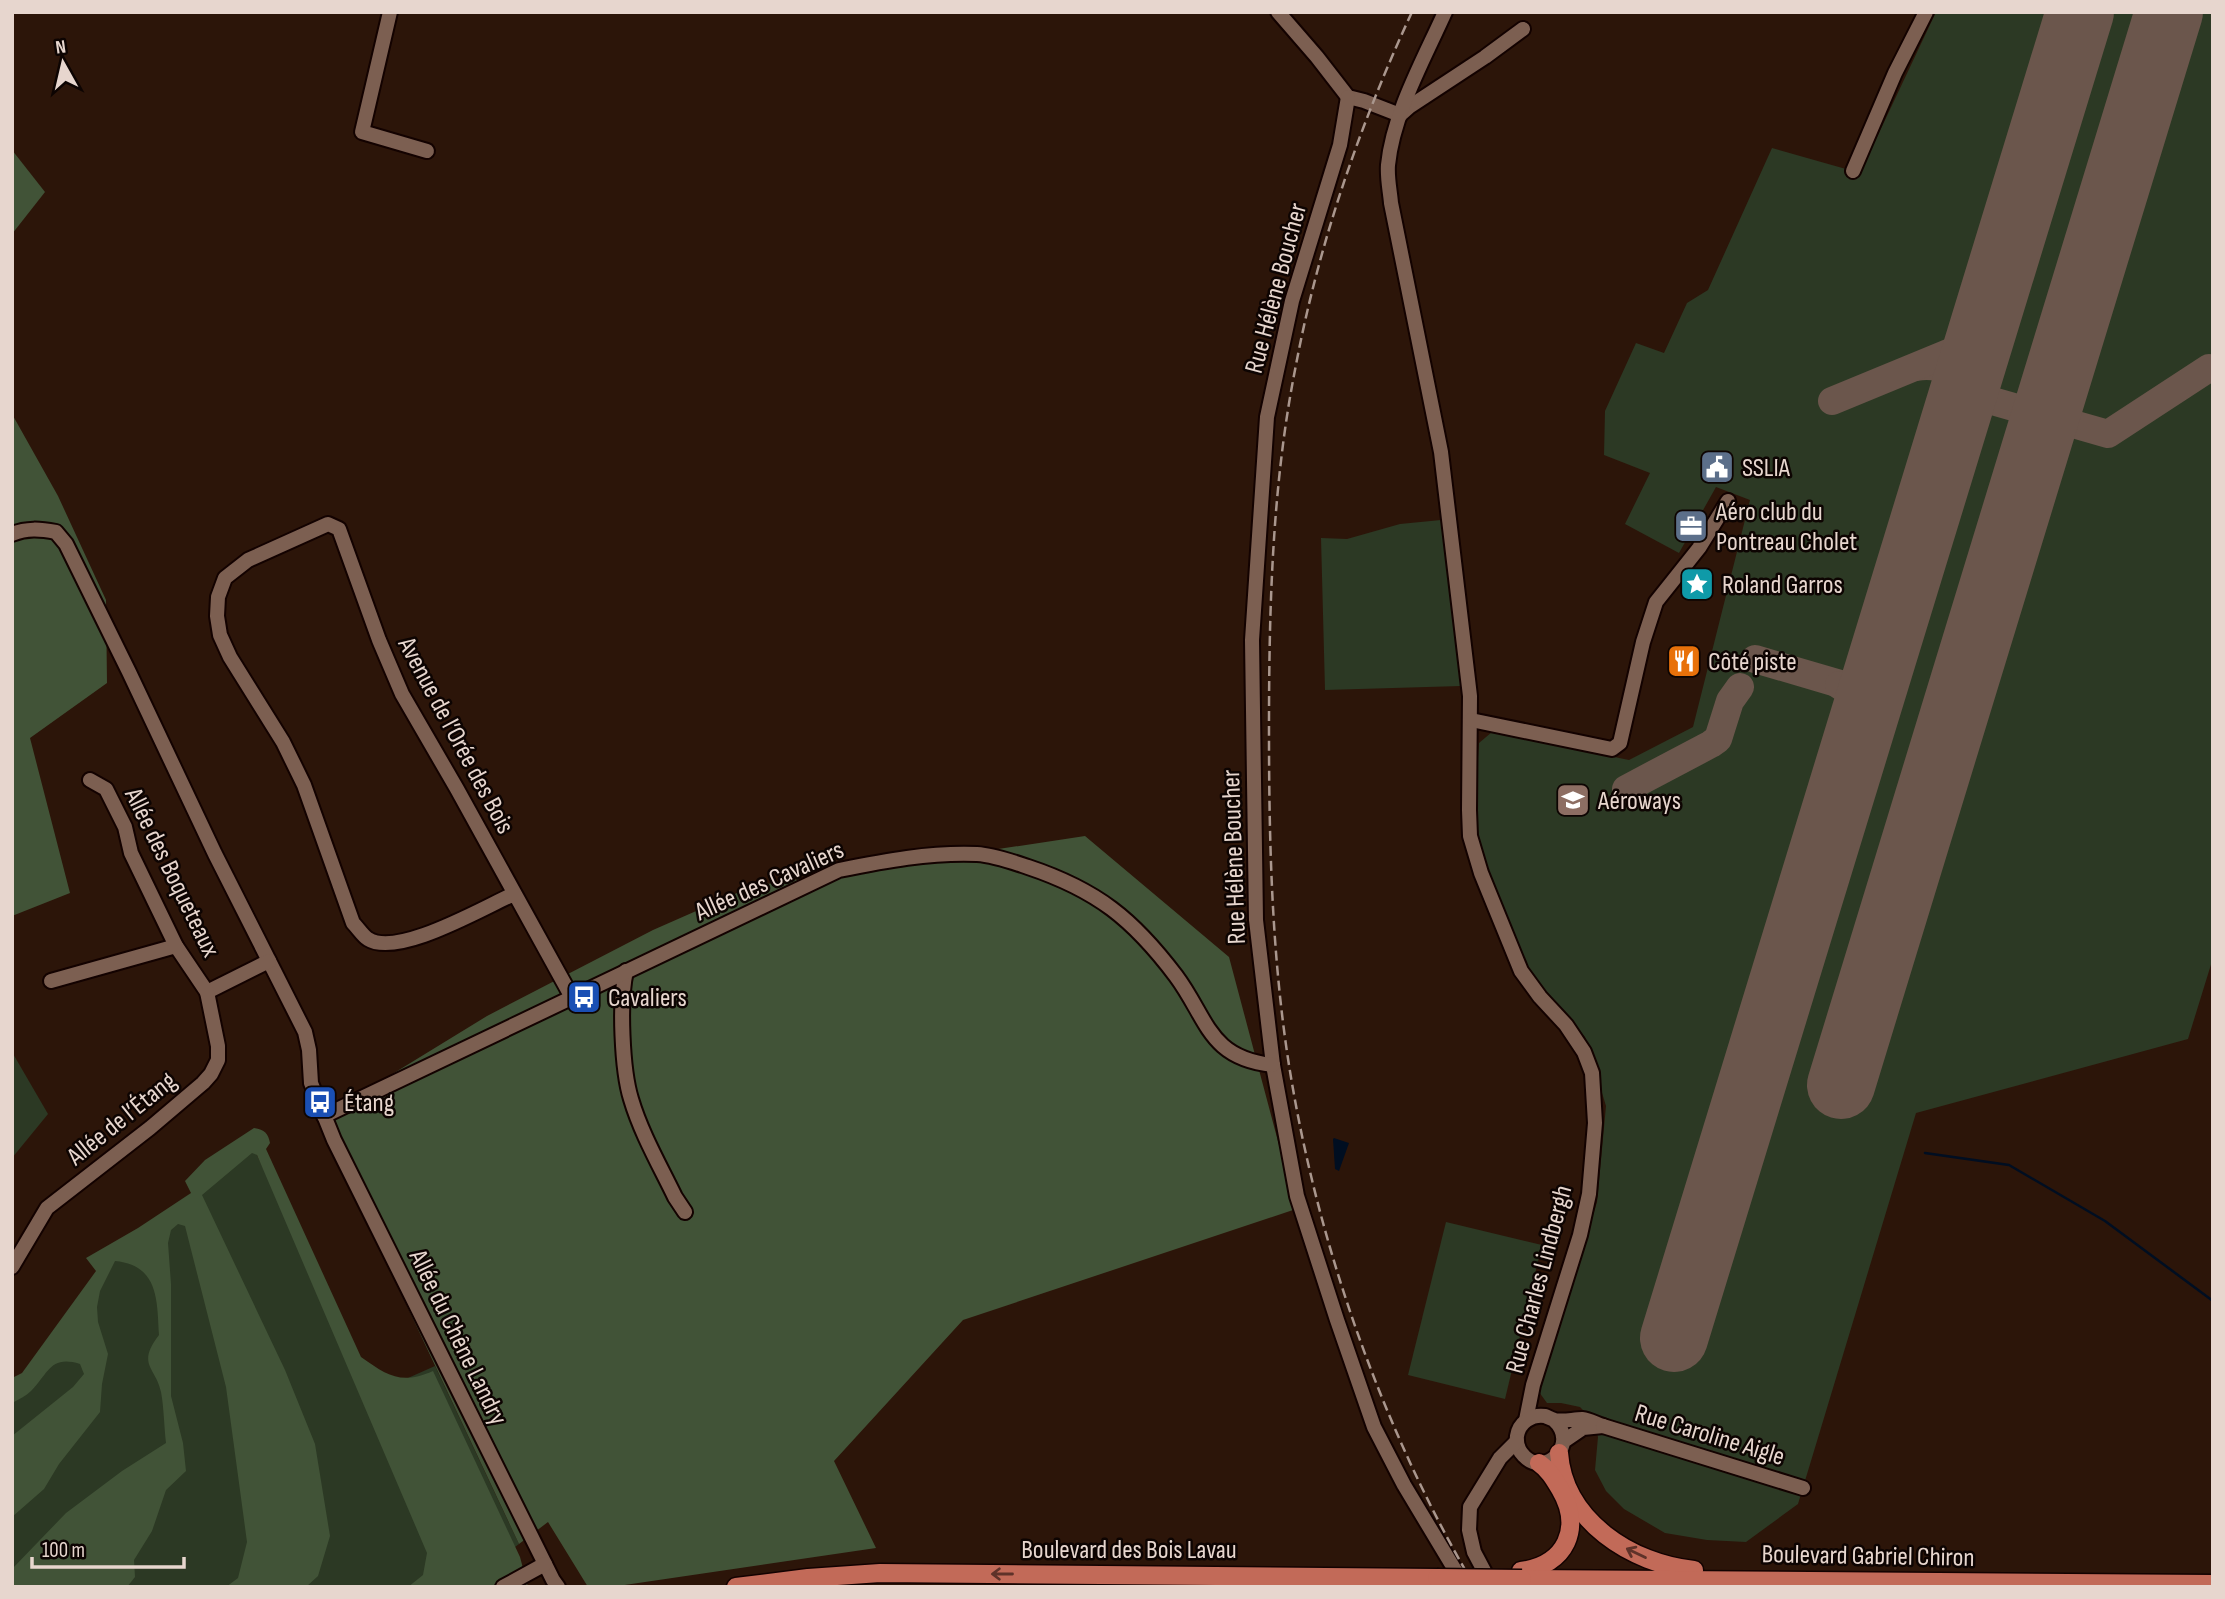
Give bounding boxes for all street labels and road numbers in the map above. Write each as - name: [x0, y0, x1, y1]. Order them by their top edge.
- street label: Rue Hélène Boucher: [1239, 199, 1314, 377]
- street label: Avenue de l’Orée des Bois: [390, 631, 521, 839]
- street label: Rue Hélène Boucher: [1216, 769, 1253, 945]
- street label: Allée des Boqueteaux: [117, 782, 226, 962]
- street label: Allée des Cavaliers: [689, 835, 849, 928]
- street label: Allée de l’Étang: [60, 1066, 183, 1173]
- street label: Rue Charles Lindbergh: [1499, 1182, 1579, 1377]
- street label: Allée du Chêne Landry: [401, 1244, 513, 1430]
- street label: Rue Caroline Aigle: [1631, 1398, 1788, 1473]
- street label: Boulevard des Bois Lavau: [1021, 1535, 1237, 1566]
- street label: Boulevard Gabriel Chiron: [1761, 1539, 1975, 1574]

